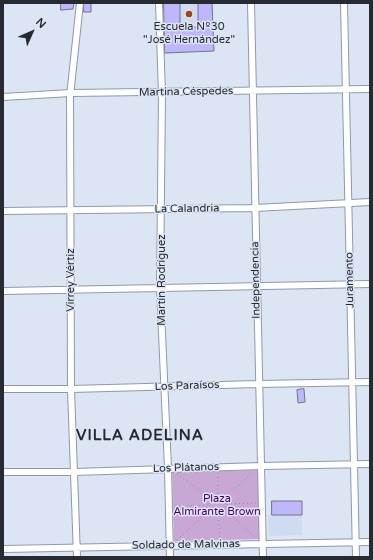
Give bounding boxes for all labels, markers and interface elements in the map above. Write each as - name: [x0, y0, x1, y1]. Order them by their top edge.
- marker: Escuela Nº30 "José Hernández": [184, 9, 194, 19]
- north arrow: [12, 12, 52, 52]
- text: N: [33, 15, 49, 31]
- place label: Escuela Nº30 "José Hernández": [143, 20, 235, 46]
- street label: Martina Céspedes: [139, 85, 233, 99]
- street label: La Calandria: [154, 202, 220, 216]
- street label: Martín Rodríguez: [155, 234, 169, 326]
- street label: Independencia: [249, 241, 263, 319]
- street label: Virrey Vértiz: [64, 248, 78, 312]
- street label: Juramento: [343, 252, 357, 308]
- street label: Los Paraísos: [154, 378, 220, 394]
- district label: VILLA ADELINA: [76, 427, 204, 445]
- street label: Los Plátanos: [153, 460, 219, 476]
- park label: Plaza Almirante Brown: [173, 492, 261, 518]
- street label: Soldado de Malvinas: [132, 537, 240, 553]

